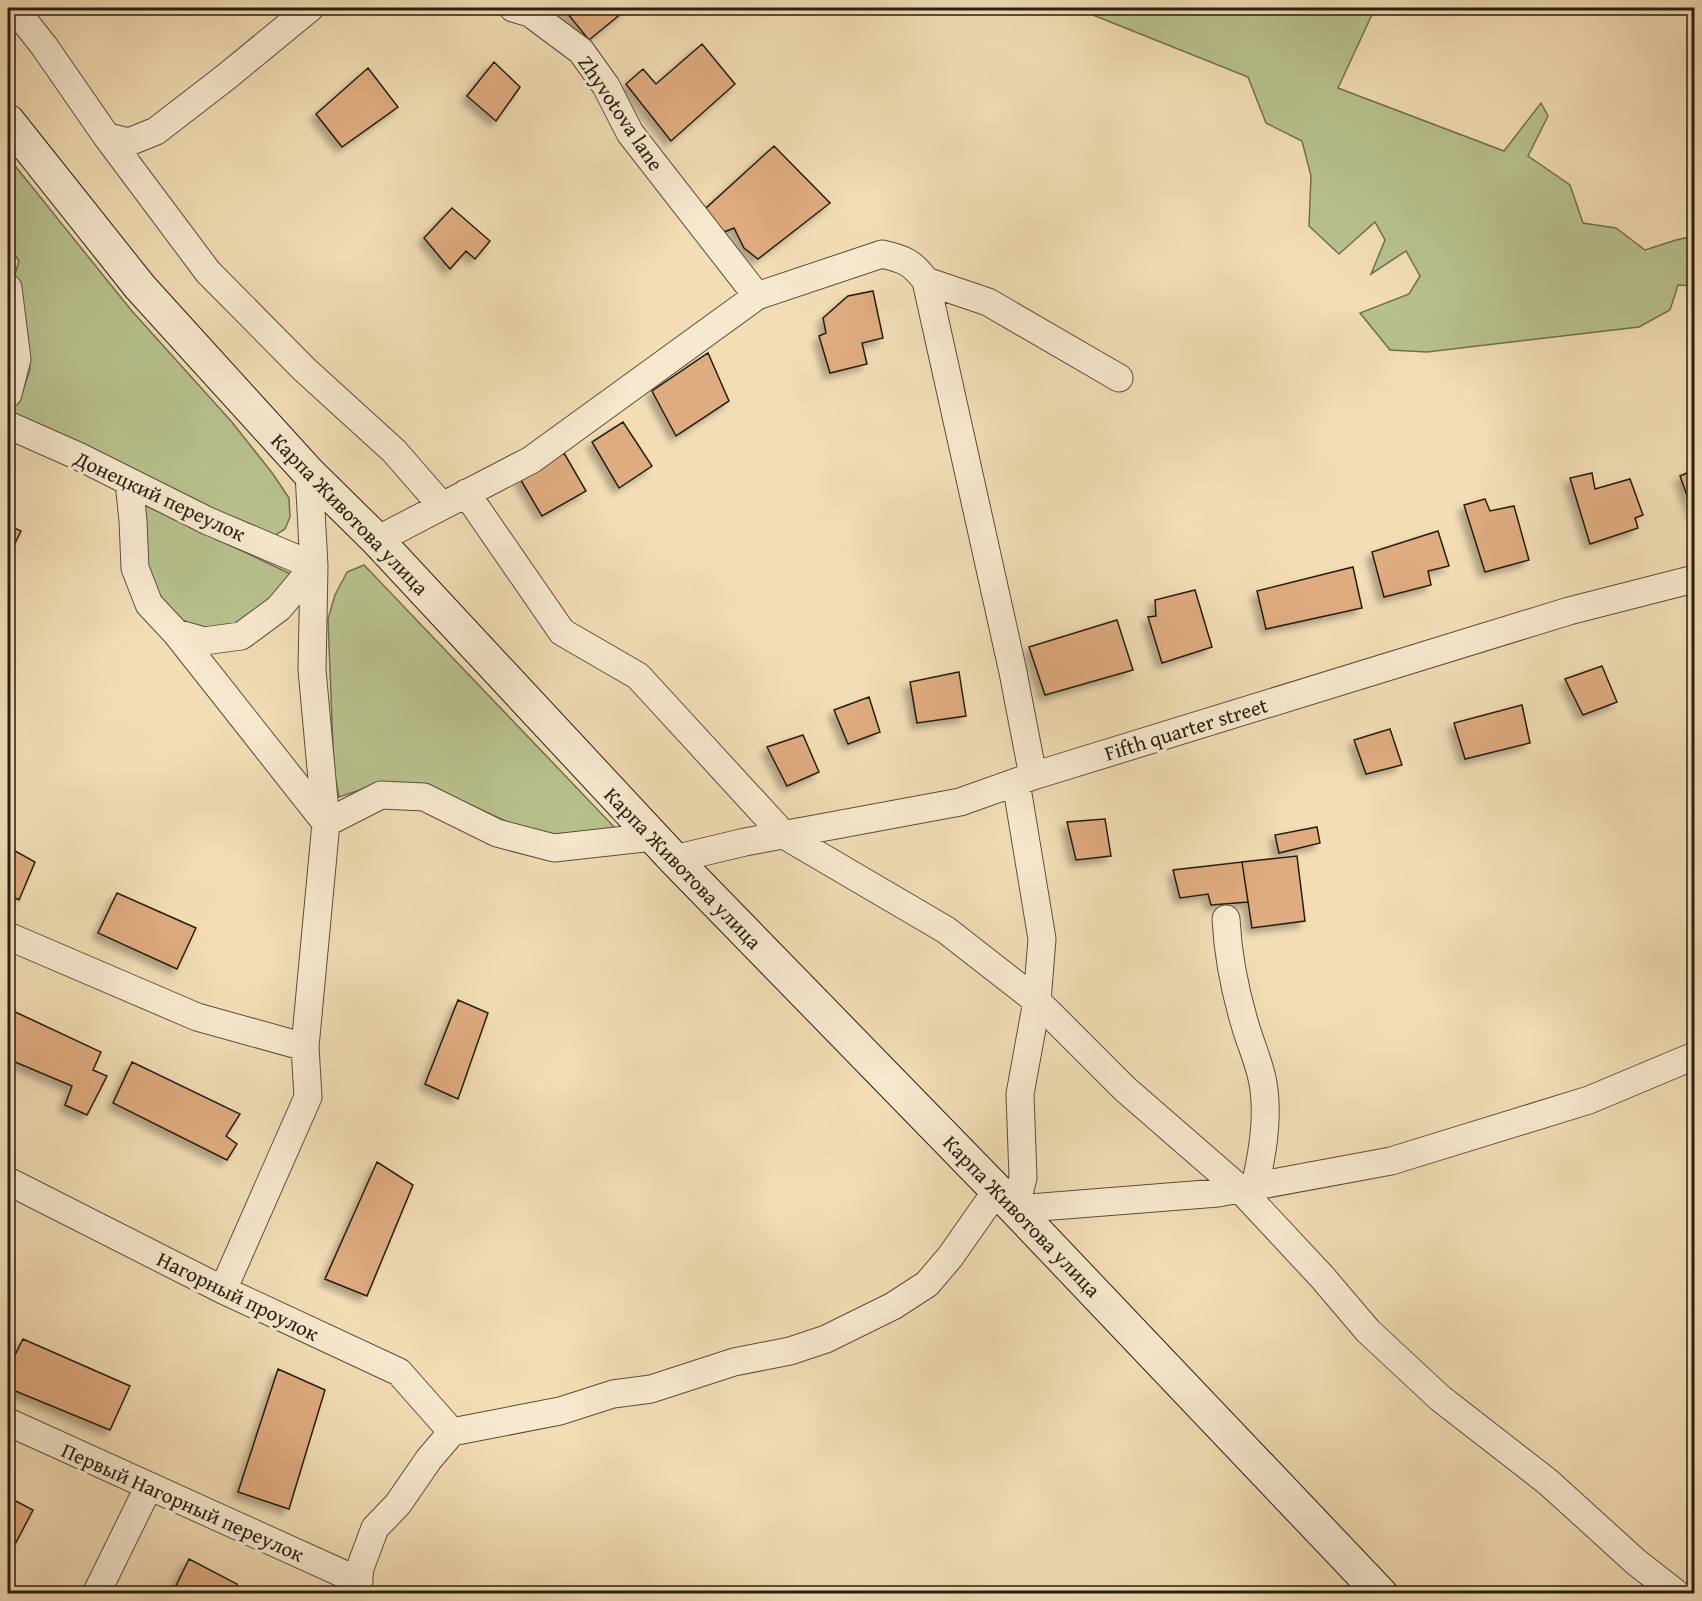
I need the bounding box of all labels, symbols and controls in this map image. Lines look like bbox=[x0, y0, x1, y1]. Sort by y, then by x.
street label: Zhyvotova lane bbox=[571, 49, 671, 177]
street label: Карпа Животова улица bbox=[264, 426, 436, 602]
street label: Донецкий переулок bbox=[68, 442, 251, 549]
street label: Fifth quarter street bbox=[1100, 689, 1272, 769]
street label: Карпа Животова улица bbox=[597, 780, 769, 956]
street label: Карпа Животова улица bbox=[936, 1128, 1108, 1304]
street label: Нагорный проулок bbox=[152, 1243, 324, 1349]
street label: Первый Нагорный переулок bbox=[57, 1434, 309, 1570]

